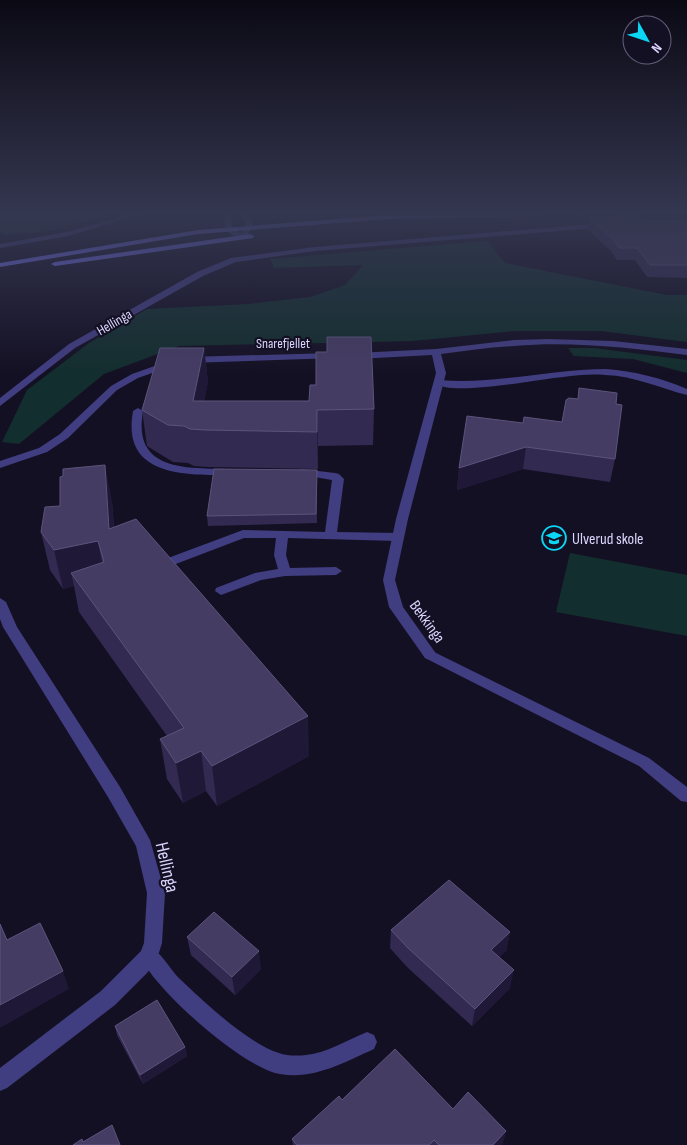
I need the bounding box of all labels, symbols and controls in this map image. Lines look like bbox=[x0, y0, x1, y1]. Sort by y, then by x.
north arrow bbox=[622, 15, 672, 65]
text: N bbox=[648, 40, 665, 56]
street label: Hellinga bbox=[94, 306, 135, 339]
street label: Snarefjellet bbox=[256, 335, 310, 352]
school or university icon: Ulverud skole bbox=[541, 525, 567, 551]
place label: Ulverud skole bbox=[572, 530, 644, 549]
street label: Bekkinga bbox=[405, 597, 449, 647]
street label: Hellinga bbox=[150, 840, 183, 895]

